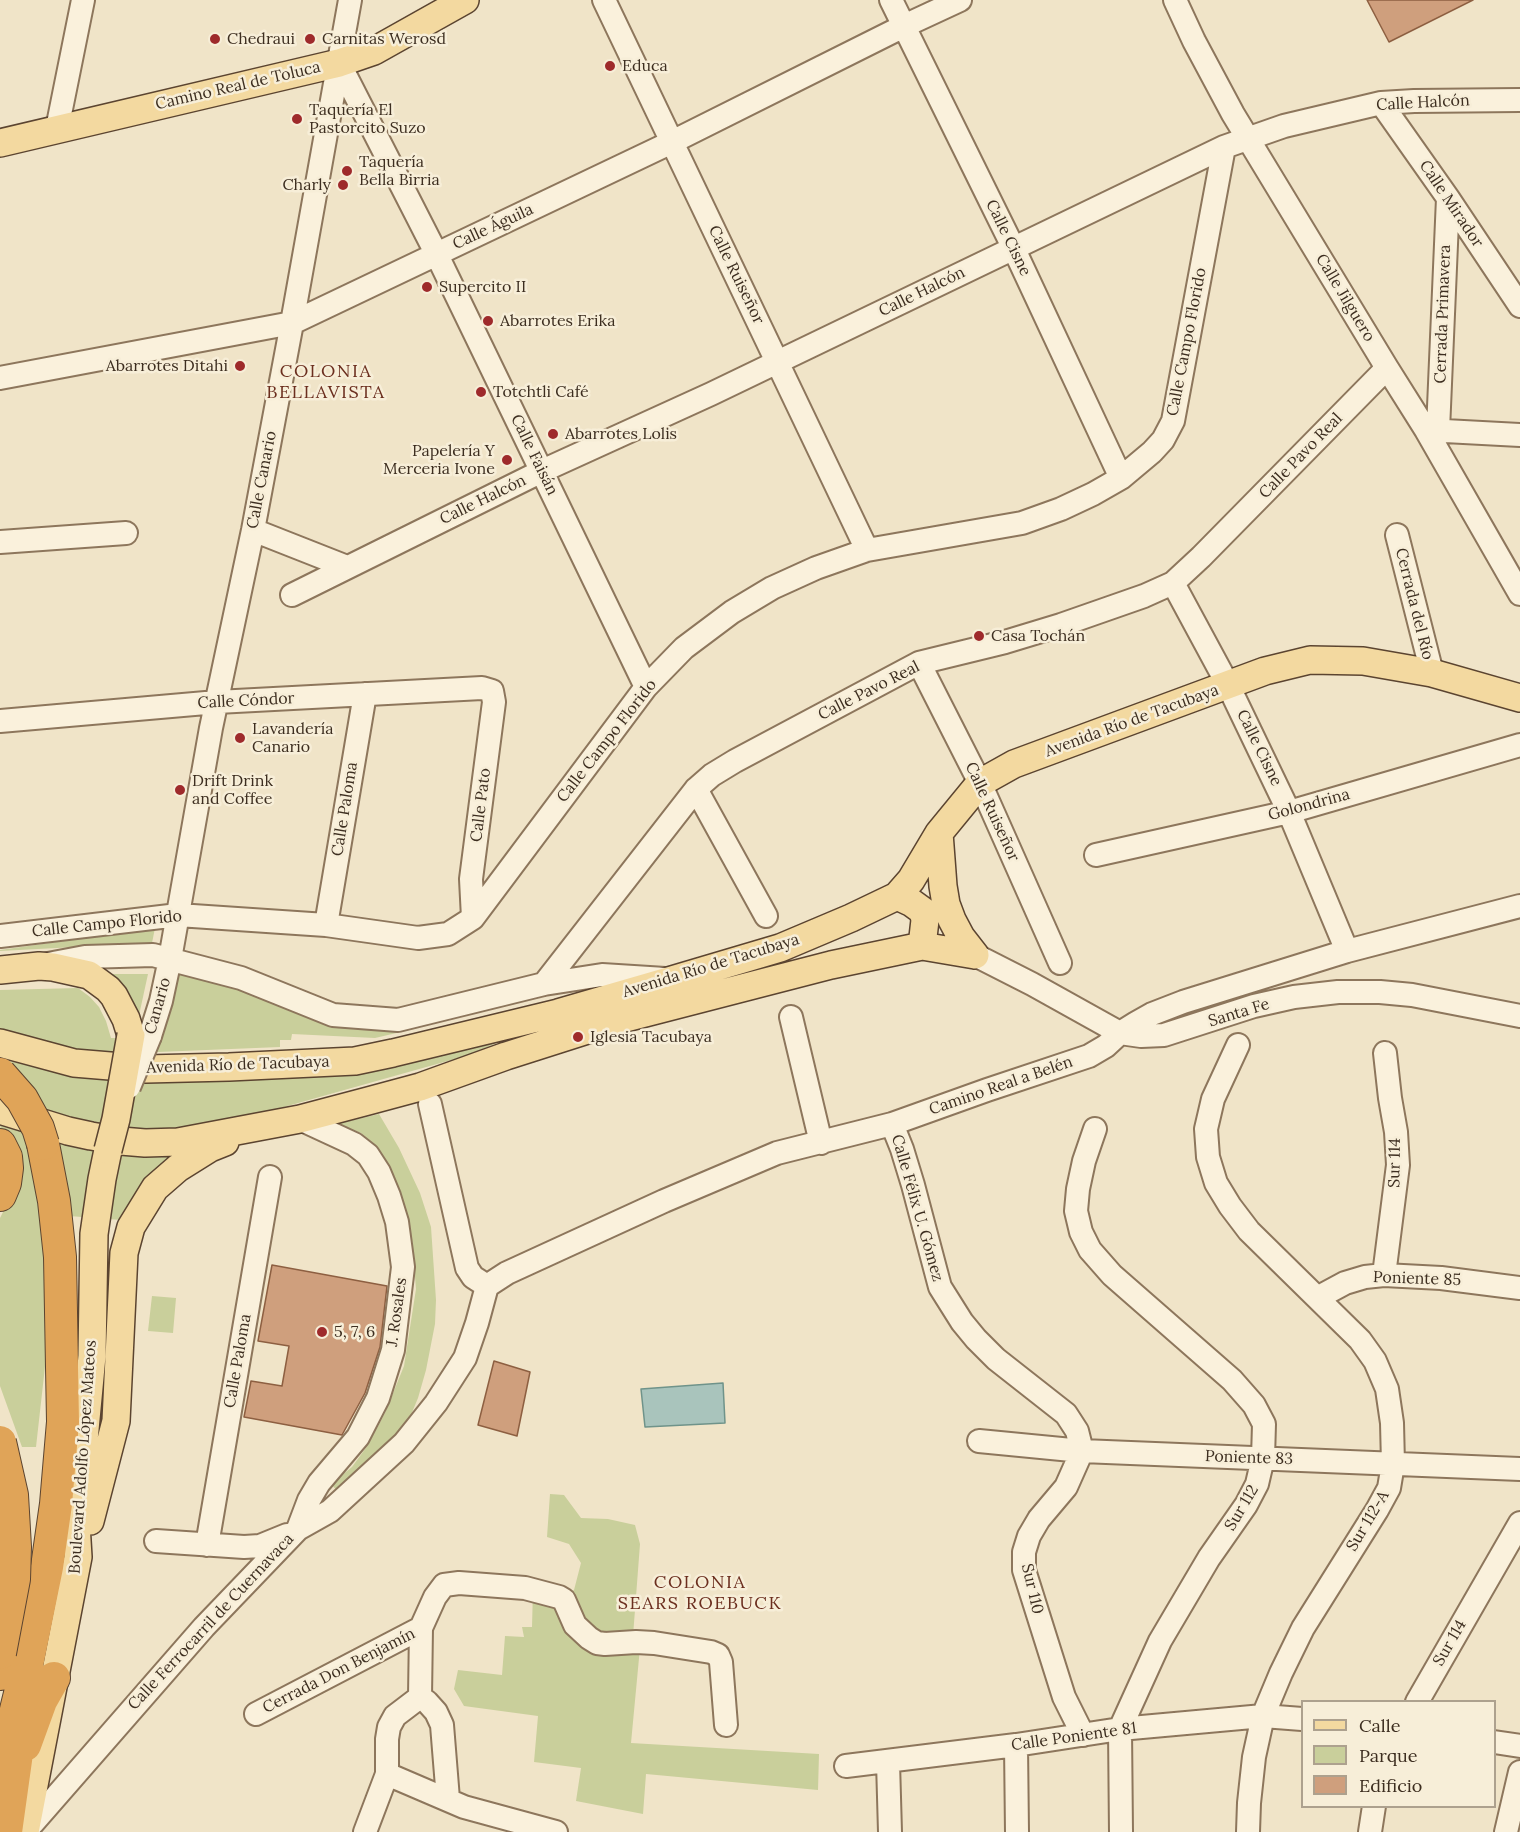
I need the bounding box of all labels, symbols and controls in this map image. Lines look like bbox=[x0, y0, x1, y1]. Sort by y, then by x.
place label: Chedraui bbox=[227, 29, 295, 49]
place label: Carnitas Werosd bbox=[322, 29, 446, 49]
marker: Chedraui bbox=[208, 32, 222, 46]
marker: Carnitas Werosd bbox=[303, 32, 317, 46]
place label: Educa bbox=[622, 56, 668, 76]
street label: Camino Real de Toluca bbox=[154, 58, 322, 114]
marker: Educa bbox=[603, 59, 617, 73]
street label: Calle Halcón bbox=[1376, 91, 1470, 115]
place label: Taquería El Pastorcito Suzo bbox=[309, 100, 426, 138]
marker: Taquería El Pastorcito Suzo bbox=[290, 112, 304, 126]
place label: Taquería Bella Birria bbox=[359, 152, 440, 190]
street label: Calle Mirador bbox=[1415, 157, 1487, 251]
marker: Taquería Bella Birria bbox=[340, 164, 354, 178]
place label: Charly bbox=[282, 175, 331, 195]
marker: Charly bbox=[336, 178, 350, 192]
street label: Calle Cisne bbox=[981, 197, 1035, 279]
street label: Calle Águila bbox=[450, 200, 536, 254]
street label: Calle Ruiseñor bbox=[704, 223, 768, 327]
street label: Cerrada Primavera bbox=[1431, 244, 1455, 384]
street label: Calle Jilguero bbox=[1311, 251, 1379, 345]
street label: Calle Halcón bbox=[876, 263, 968, 321]
street label: Calle Campo Florido bbox=[1163, 266, 1211, 418]
place label: Supercito II bbox=[439, 277, 526, 297]
marker: Supercito II bbox=[420, 280, 434, 294]
place label: Abarrotes Erika bbox=[500, 311, 615, 331]
marker: Abarrotes Erika bbox=[481, 314, 495, 328]
place label: Abarrotes Ditahi bbox=[106, 356, 228, 376]
marker: Abarrotes Ditahi bbox=[233, 359, 247, 373]
district label: COLONIA BELLAVISTA bbox=[266, 361, 386, 404]
place label: Totchtli Café bbox=[493, 382, 589, 402]
marker: Totchtli Café bbox=[474, 385, 488, 399]
street label: Calle Pavo Real bbox=[1255, 409, 1347, 503]
street label: Calle Faisán bbox=[506, 412, 562, 498]
place label: Abarrotes Lolis bbox=[565, 424, 677, 444]
marker: Abarrotes Lolis bbox=[546, 427, 560, 441]
street label: Calle Canario bbox=[243, 429, 281, 531]
place label: Papelería Y Merceria Ivone bbox=[383, 441, 495, 479]
marker: Papelería Y Merceria Ivone bbox=[500, 453, 514, 467]
street label: Calle Halcón bbox=[437, 471, 529, 529]
street label: Cerrada del Río bbox=[1391, 546, 1437, 662]
place label: Casa Tochán bbox=[991, 626, 1085, 646]
marker: Casa Tochán bbox=[972, 629, 986, 643]
street label: Calle Pavo Real bbox=[815, 657, 923, 725]
street label: Calle Campo Florido bbox=[553, 676, 661, 806]
street label: Avenida Río de Tacubaya bbox=[1043, 681, 1221, 761]
street label: Calle Cóndor bbox=[197, 689, 295, 713]
street label: Calle Cisne bbox=[1232, 707, 1286, 789]
place label: Lavandería Canario bbox=[252, 719, 333, 757]
marker: Lavandería Canario bbox=[233, 731, 247, 745]
street label: Calle Ruiseñor bbox=[961, 759, 1023, 865]
street label: Calle Paloma bbox=[328, 761, 362, 857]
street label: Calle Pato bbox=[467, 767, 495, 843]
place label: Drift Drink and Coffee bbox=[192, 771, 273, 809]
marker: Drift Drink and Coffee bbox=[173, 783, 187, 797]
street label: Golondrina bbox=[1266, 785, 1352, 825]
street label: Calle Campo Florido bbox=[31, 907, 183, 941]
street label: Avenida Río de Tacubaya bbox=[620, 930, 802, 1002]
street label: Canario bbox=[141, 975, 175, 1037]
street label: Santa Fe bbox=[1206, 995, 1272, 1031]
place label: Iglesia Tacubaya bbox=[590, 1027, 712, 1047]
marker: Iglesia Tacubaya bbox=[571, 1030, 585, 1044]
street label: Avenida Río de Tacubaya bbox=[146, 1052, 330, 1078]
street label: Camino Real a Belén bbox=[927, 1052, 1075, 1120]
street label: Calle Félix U. Gómez bbox=[887, 1132, 947, 1284]
street label: Sur 114 bbox=[1385, 1138, 1405, 1188]
street label: Poniente 85 bbox=[1373, 1268, 1461, 1290]
street label: J. Rosales bbox=[383, 1276, 411, 1348]
street label: Calle Paloma bbox=[220, 1312, 256, 1410]
place label: 5, 7, 6 bbox=[334, 1322, 375, 1342]
marker: 5, 7, 6 bbox=[315, 1325, 329, 1339]
street label: Boulevard Adolfo López Mateos bbox=[65, 1339, 101, 1575]
street label: Poniente 83 bbox=[1205, 1447, 1293, 1469]
street label: Sur 112 bbox=[1221, 1482, 1263, 1534]
street label: Sur 112-A bbox=[1342, 1487, 1394, 1555]
street label: Calle Ferrocarril de Cuernavaca bbox=[124, 1530, 298, 1714]
street label: Sur 110 bbox=[1017, 1562, 1047, 1616]
district label: COLONIA SEARS ROEBUCK bbox=[618, 1572, 782, 1614]
street label: Sur 114 bbox=[1429, 1617, 1471, 1669]
street label: Cerrada Don Benjamín bbox=[260, 1624, 418, 1718]
legend bbox=[1301, 1700, 1496, 1808]
text: Calle bbox=[1359, 1714, 1400, 1737]
street label: Calle Poniente 81 bbox=[1010, 1719, 1138, 1755]
text: Parque bbox=[1359, 1744, 1418, 1767]
text: Edificio bbox=[1359, 1774, 1422, 1797]

